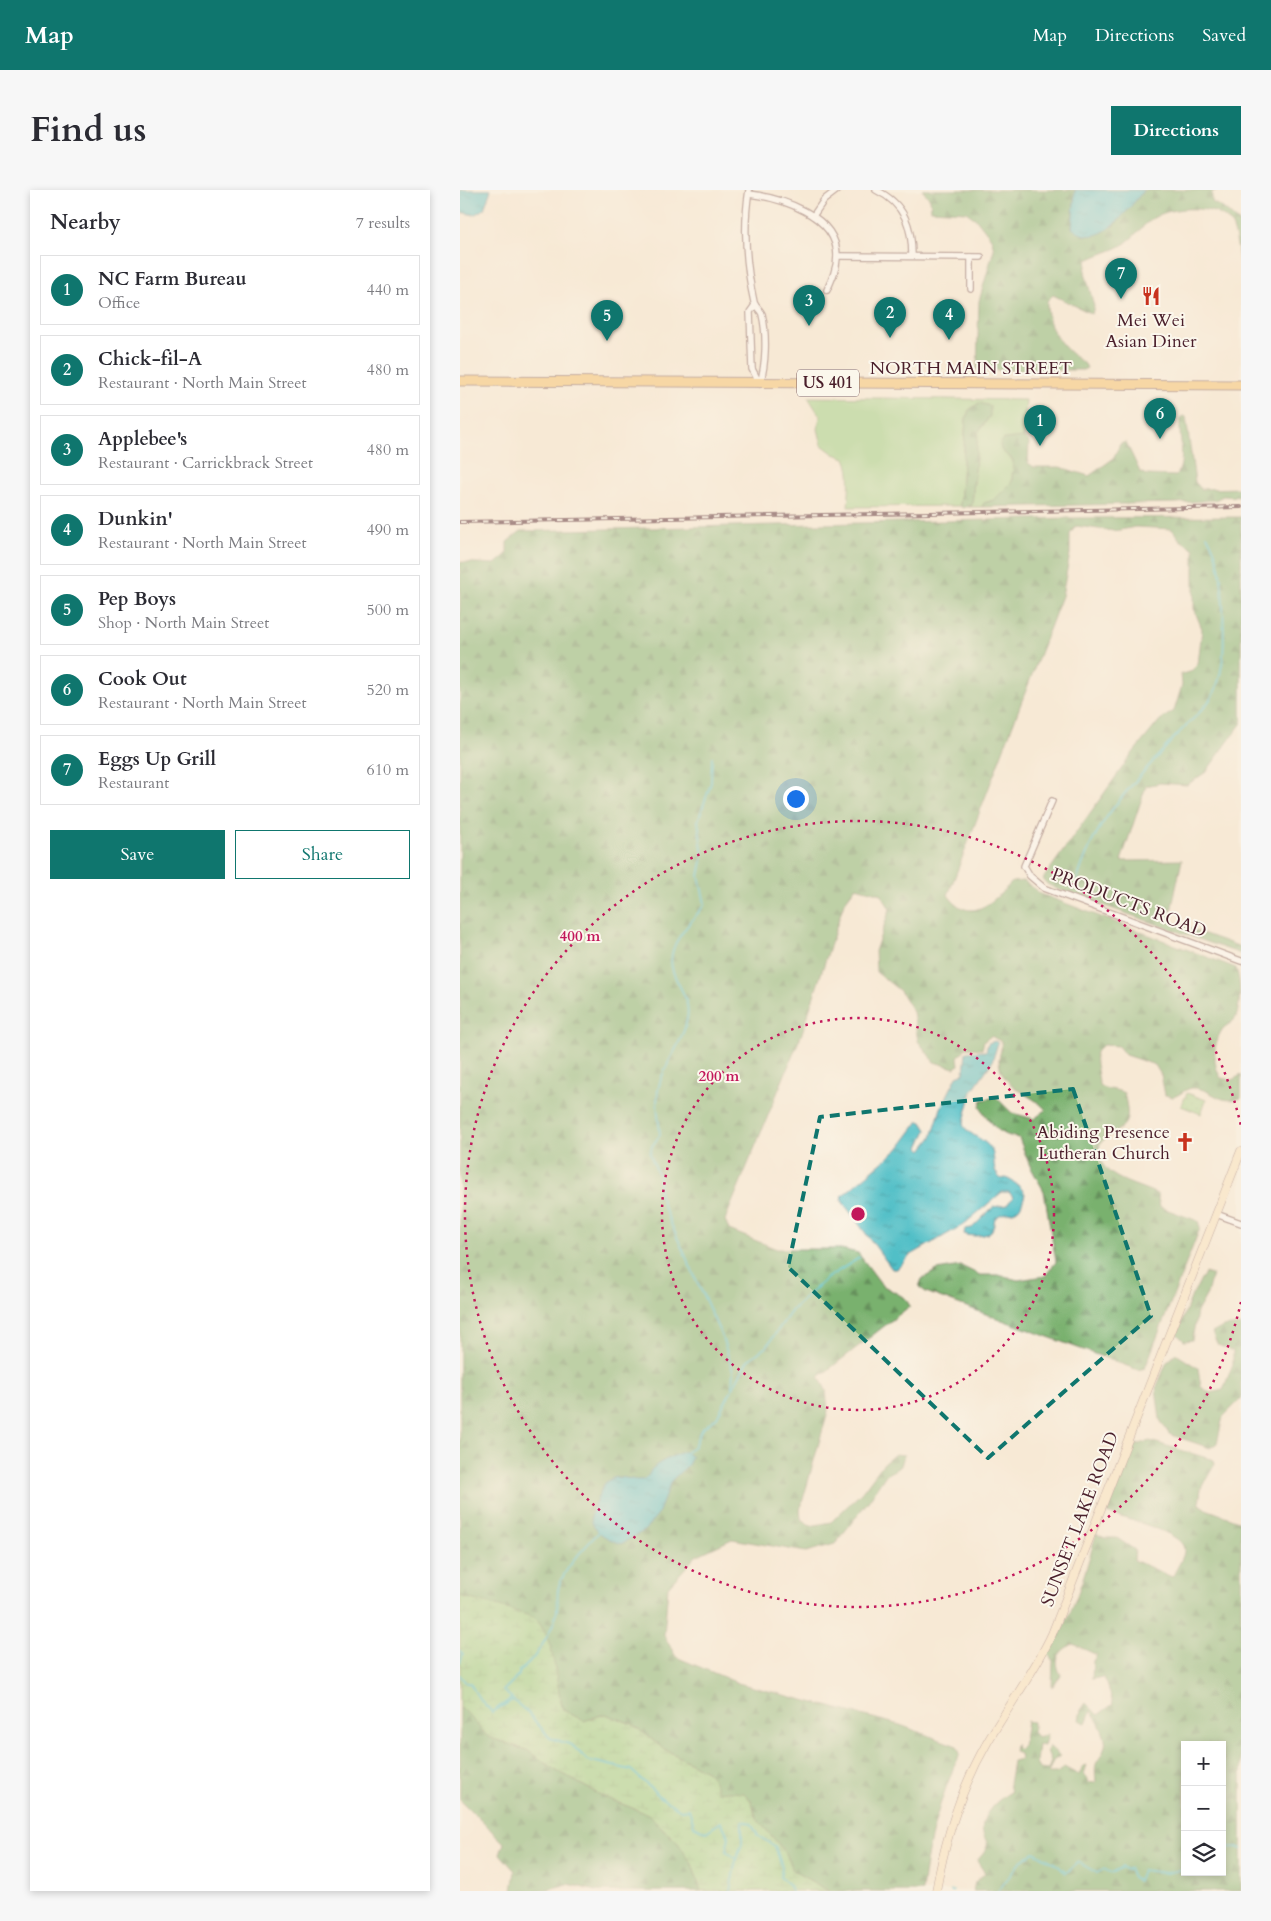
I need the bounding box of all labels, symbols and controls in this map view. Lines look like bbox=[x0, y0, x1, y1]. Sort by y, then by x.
text: Map bbox=[25, 19, 74, 52]
text: Map bbox=[1033, 23, 1067, 48]
text: Directions bbox=[1095, 23, 1174, 48]
text: Saved bbox=[1202, 23, 1246, 48]
text: Find us bbox=[30, 106, 146, 154]
button: Directions bbox=[1111, 106, 1241, 155]
text: Nearby bbox=[50, 208, 121, 237]
text: 7 results bbox=[356, 212, 410, 234]
pin: 7 bbox=[1105, 258, 1137, 299]
text: NC Farm Bureau bbox=[98, 266, 247, 292]
text: 1 bbox=[63, 279, 71, 301]
text: 440 m bbox=[367, 279, 409, 301]
pin: 3 bbox=[793, 285, 825, 326]
restaurant icon: Mei Wei Asian Diner bbox=[1140, 285, 1162, 307]
text: Office bbox=[98, 292, 140, 314]
pin: 2 bbox=[874, 297, 906, 338]
pin: 4 bbox=[933, 299, 965, 340]
pin: 5 bbox=[591, 300, 623, 341]
place label: Mei Wei Asian Diner bbox=[1105, 308, 1197, 354]
text: Chick-fil-A bbox=[98, 346, 202, 372]
street label: NORTH MAIN STREET bbox=[870, 356, 1072, 381]
text: 2 bbox=[63, 359, 71, 381]
text: 480 m bbox=[367, 359, 409, 381]
road number: US 401 bbox=[797, 370, 859, 397]
text: Restaurant · North Main Street bbox=[98, 372, 307, 394]
pin: 6 bbox=[1144, 398, 1176, 439]
pin: 1 bbox=[1024, 405, 1056, 446]
text: Applebee's bbox=[98, 426, 187, 452]
text: 3 bbox=[63, 439, 71, 461]
text: 480 m bbox=[367, 439, 409, 461]
text: Restaurant · Carrickbrack Street bbox=[98, 452, 313, 474]
text: Dunkin' bbox=[98, 506, 173, 532]
text: 4 bbox=[63, 519, 71, 541]
text: 490 m bbox=[367, 519, 409, 541]
text: Restaurant · North Main Street bbox=[98, 532, 307, 554]
text: Pep Boys bbox=[98, 586, 176, 612]
text: 5 bbox=[63, 599, 71, 621]
text: 500 m bbox=[367, 599, 409, 621]
text: Shop · North Main Street bbox=[98, 612, 269, 634]
text: Cook Out bbox=[98, 666, 187, 692]
text: 6 bbox=[63, 679, 71, 701]
text: 520 m bbox=[367, 679, 409, 701]
text: Restaurant · North Main Street bbox=[98, 692, 307, 714]
text: Eggs Up Grill bbox=[98, 746, 216, 772]
text: 7 bbox=[63, 759, 71, 781]
text: 610 m bbox=[367, 759, 409, 781]
text: Restaurant bbox=[98, 772, 169, 794]
your location bbox=[783, 786, 809, 812]
button: Save bbox=[50, 830, 225, 879]
button: Share bbox=[235, 830, 410, 879]
street label: PRODUCTS ROAD bbox=[1048, 862, 1210, 944]
text: 400 m bbox=[560, 926, 601, 946]
text: 200 m bbox=[699, 1066, 740, 1086]
place label: Abiding Presence Lutheran Church bbox=[1036, 1120, 1170, 1166]
church icon: Abiding Presence Lutheran Church bbox=[1174, 1131, 1196, 1153]
centre of rings bbox=[849, 1205, 867, 1223]
street label: SUNSET LAKE ROAD bbox=[1035, 1428, 1125, 1610]
map controls bbox=[1181, 1741, 1226, 1876]
button: + bbox=[1181, 1741, 1226, 1786]
button: − bbox=[1181, 1786, 1226, 1831]
button: layers bbox=[1181, 1831, 1226, 1876]

